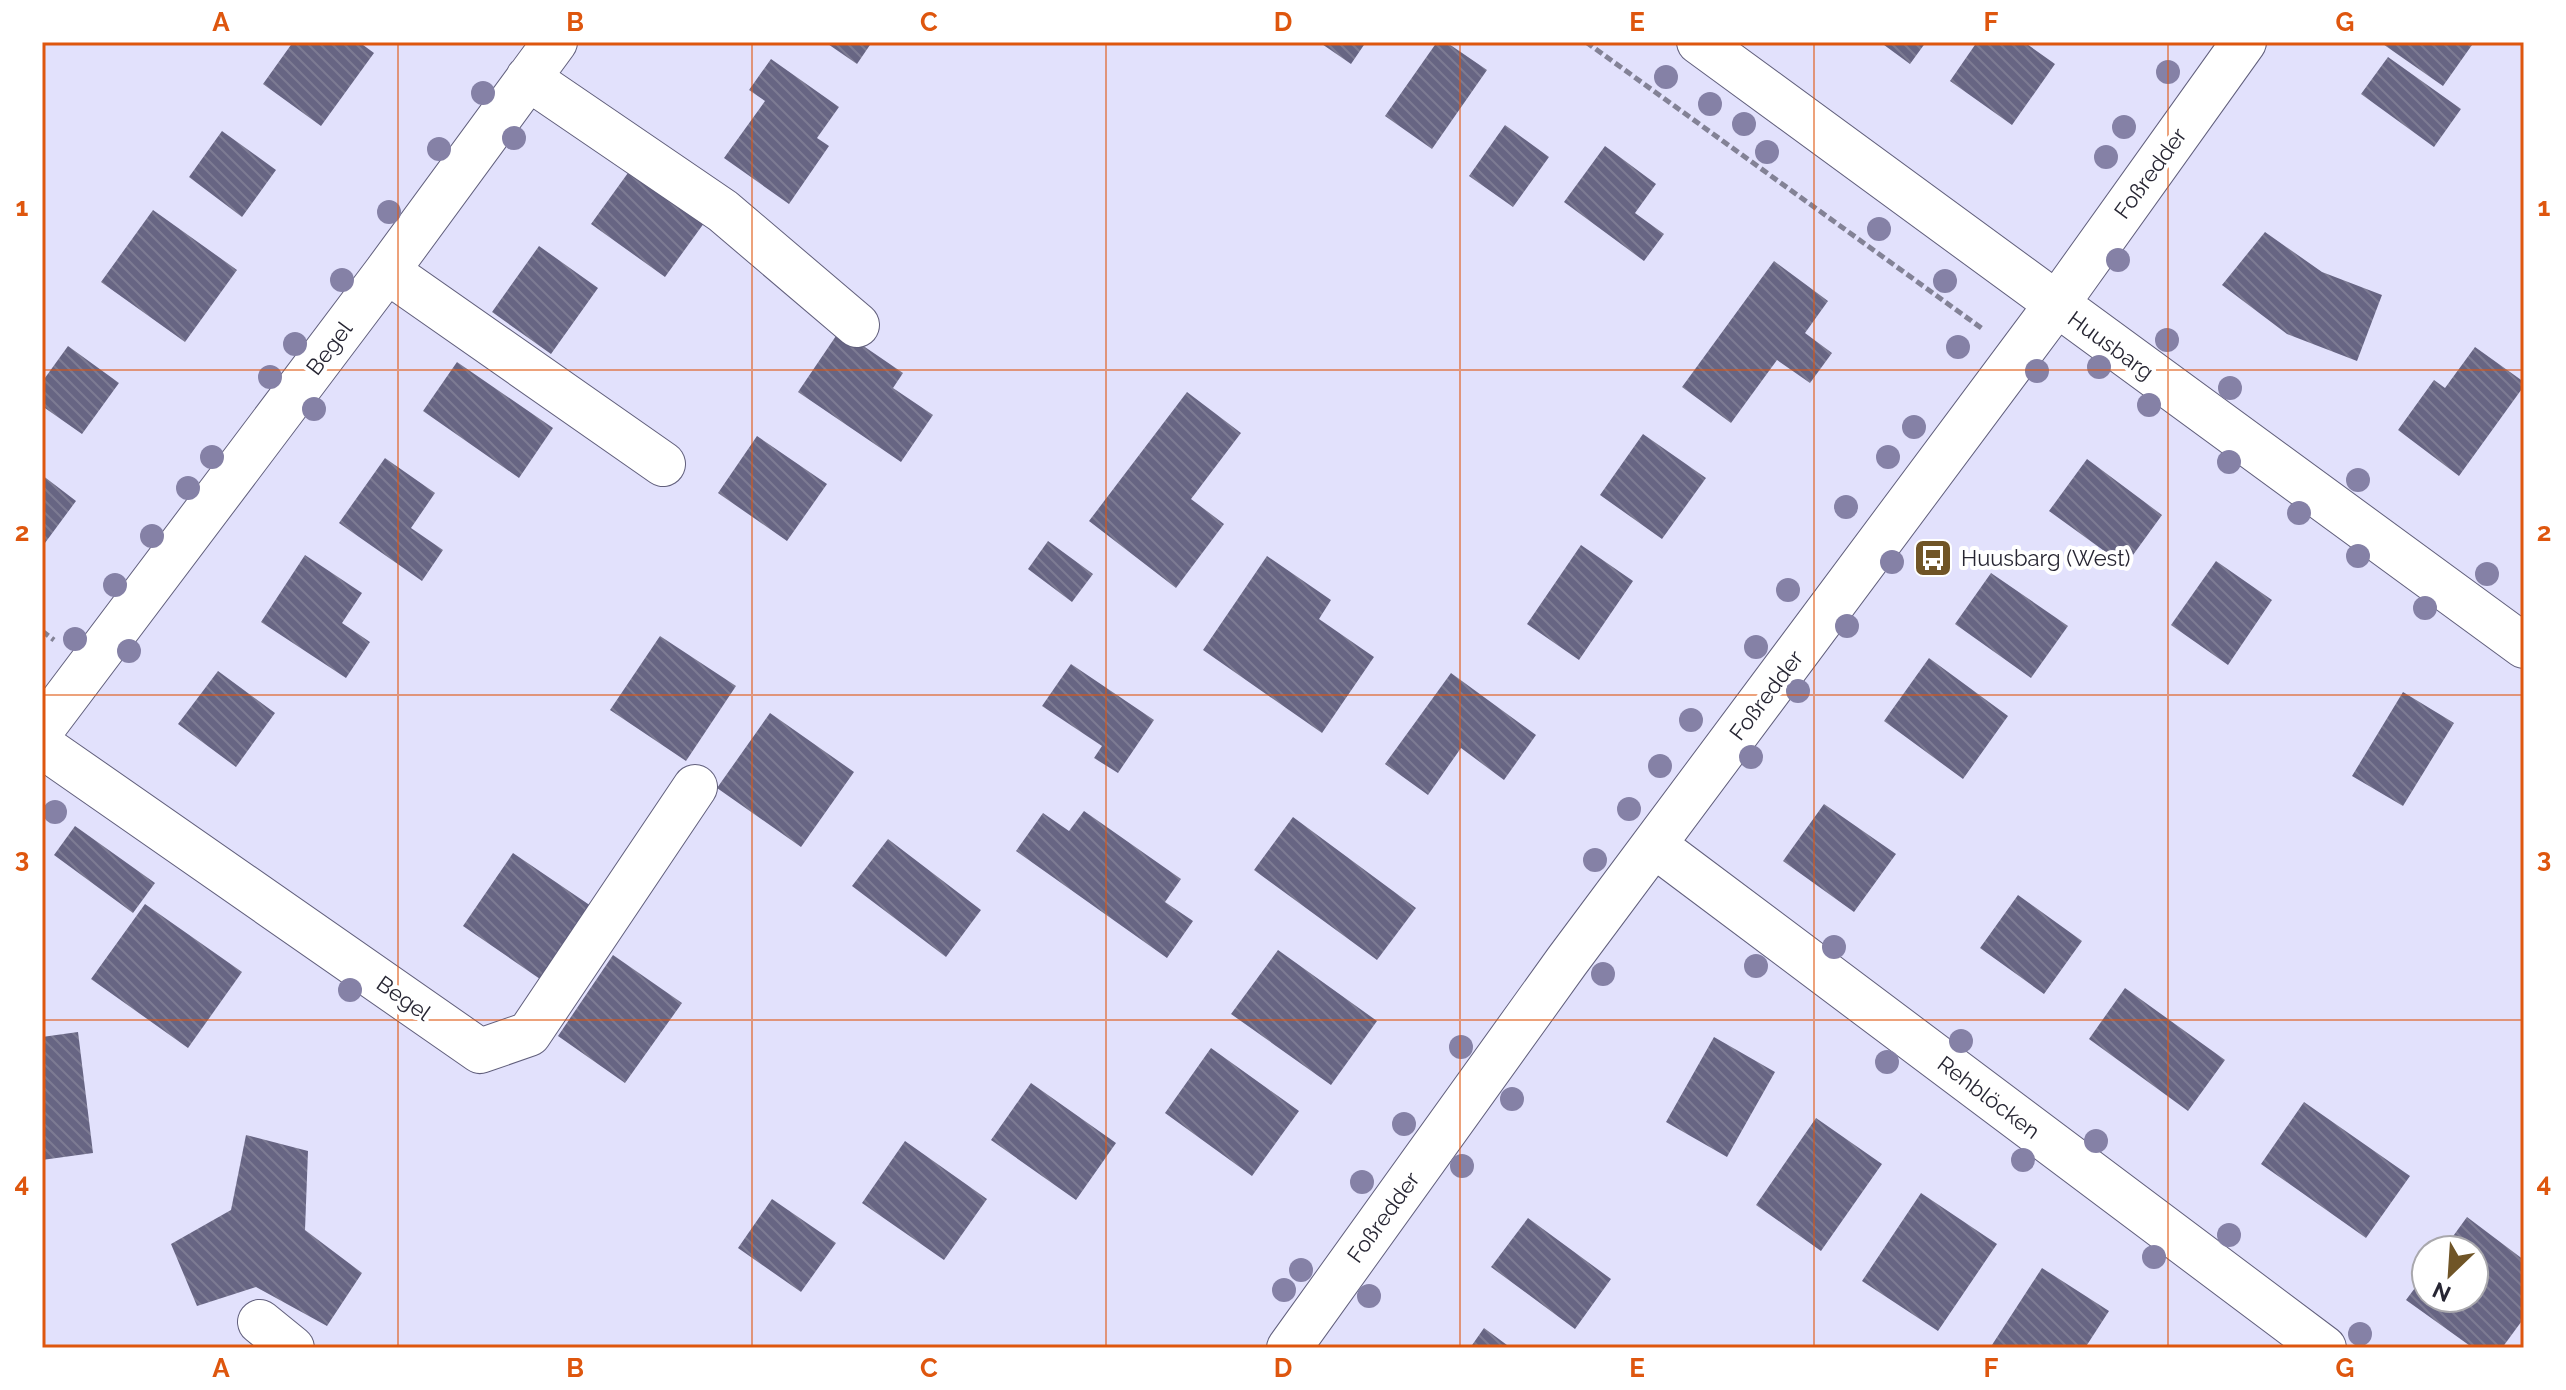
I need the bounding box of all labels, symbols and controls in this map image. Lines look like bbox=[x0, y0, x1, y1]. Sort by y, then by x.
text: A bbox=[212, 7, 230, 37]
text: B bbox=[566, 7, 584, 37]
text: C bbox=[920, 7, 938, 37]
text: D bbox=[1274, 7, 1292, 37]
text: E bbox=[1629, 7, 1645, 37]
text: F bbox=[1984, 7, 1999, 37]
text: G bbox=[2336, 7, 2354, 37]
street label: Foßredder bbox=[2108, 122, 2192, 223]
text: 1 bbox=[16, 192, 29, 222]
text: 1 bbox=[2538, 192, 2551, 222]
street label: Huusbarg bbox=[2063, 305, 2159, 385]
street label: Begel bbox=[301, 316, 357, 380]
text: 2 bbox=[15, 517, 29, 547]
text: 2 bbox=[2537, 517, 2551, 547]
bus stop icon: Huusbarg (West) bbox=[1912, 537, 1954, 579]
place label: Huusbarg (West) bbox=[1961, 545, 2130, 571]
street label: Foßredder bbox=[1724, 645, 1808, 745]
text: 3 bbox=[15, 843, 29, 873]
text: 3 bbox=[2537, 843, 2551, 873]
street label: Begel bbox=[372, 970, 436, 1026]
street label: Rehblöcken bbox=[1933, 1050, 2045, 1144]
street label: Foßredder bbox=[1341, 1166, 1425, 1267]
text: 4 bbox=[15, 1168, 29, 1198]
text: 4 bbox=[2537, 1168, 2551, 1198]
north arrow bbox=[2410, 1234, 2490, 1314]
text: N bbox=[2428, 1277, 2455, 1307]
text: A bbox=[212, 1353, 230, 1383]
text: B bbox=[566, 1353, 584, 1383]
text: C bbox=[920, 1353, 938, 1383]
text: D bbox=[1274, 1353, 1292, 1383]
text: E bbox=[1629, 1353, 1645, 1383]
text: F bbox=[1984, 1353, 1999, 1383]
text: G bbox=[2336, 1353, 2354, 1383]

